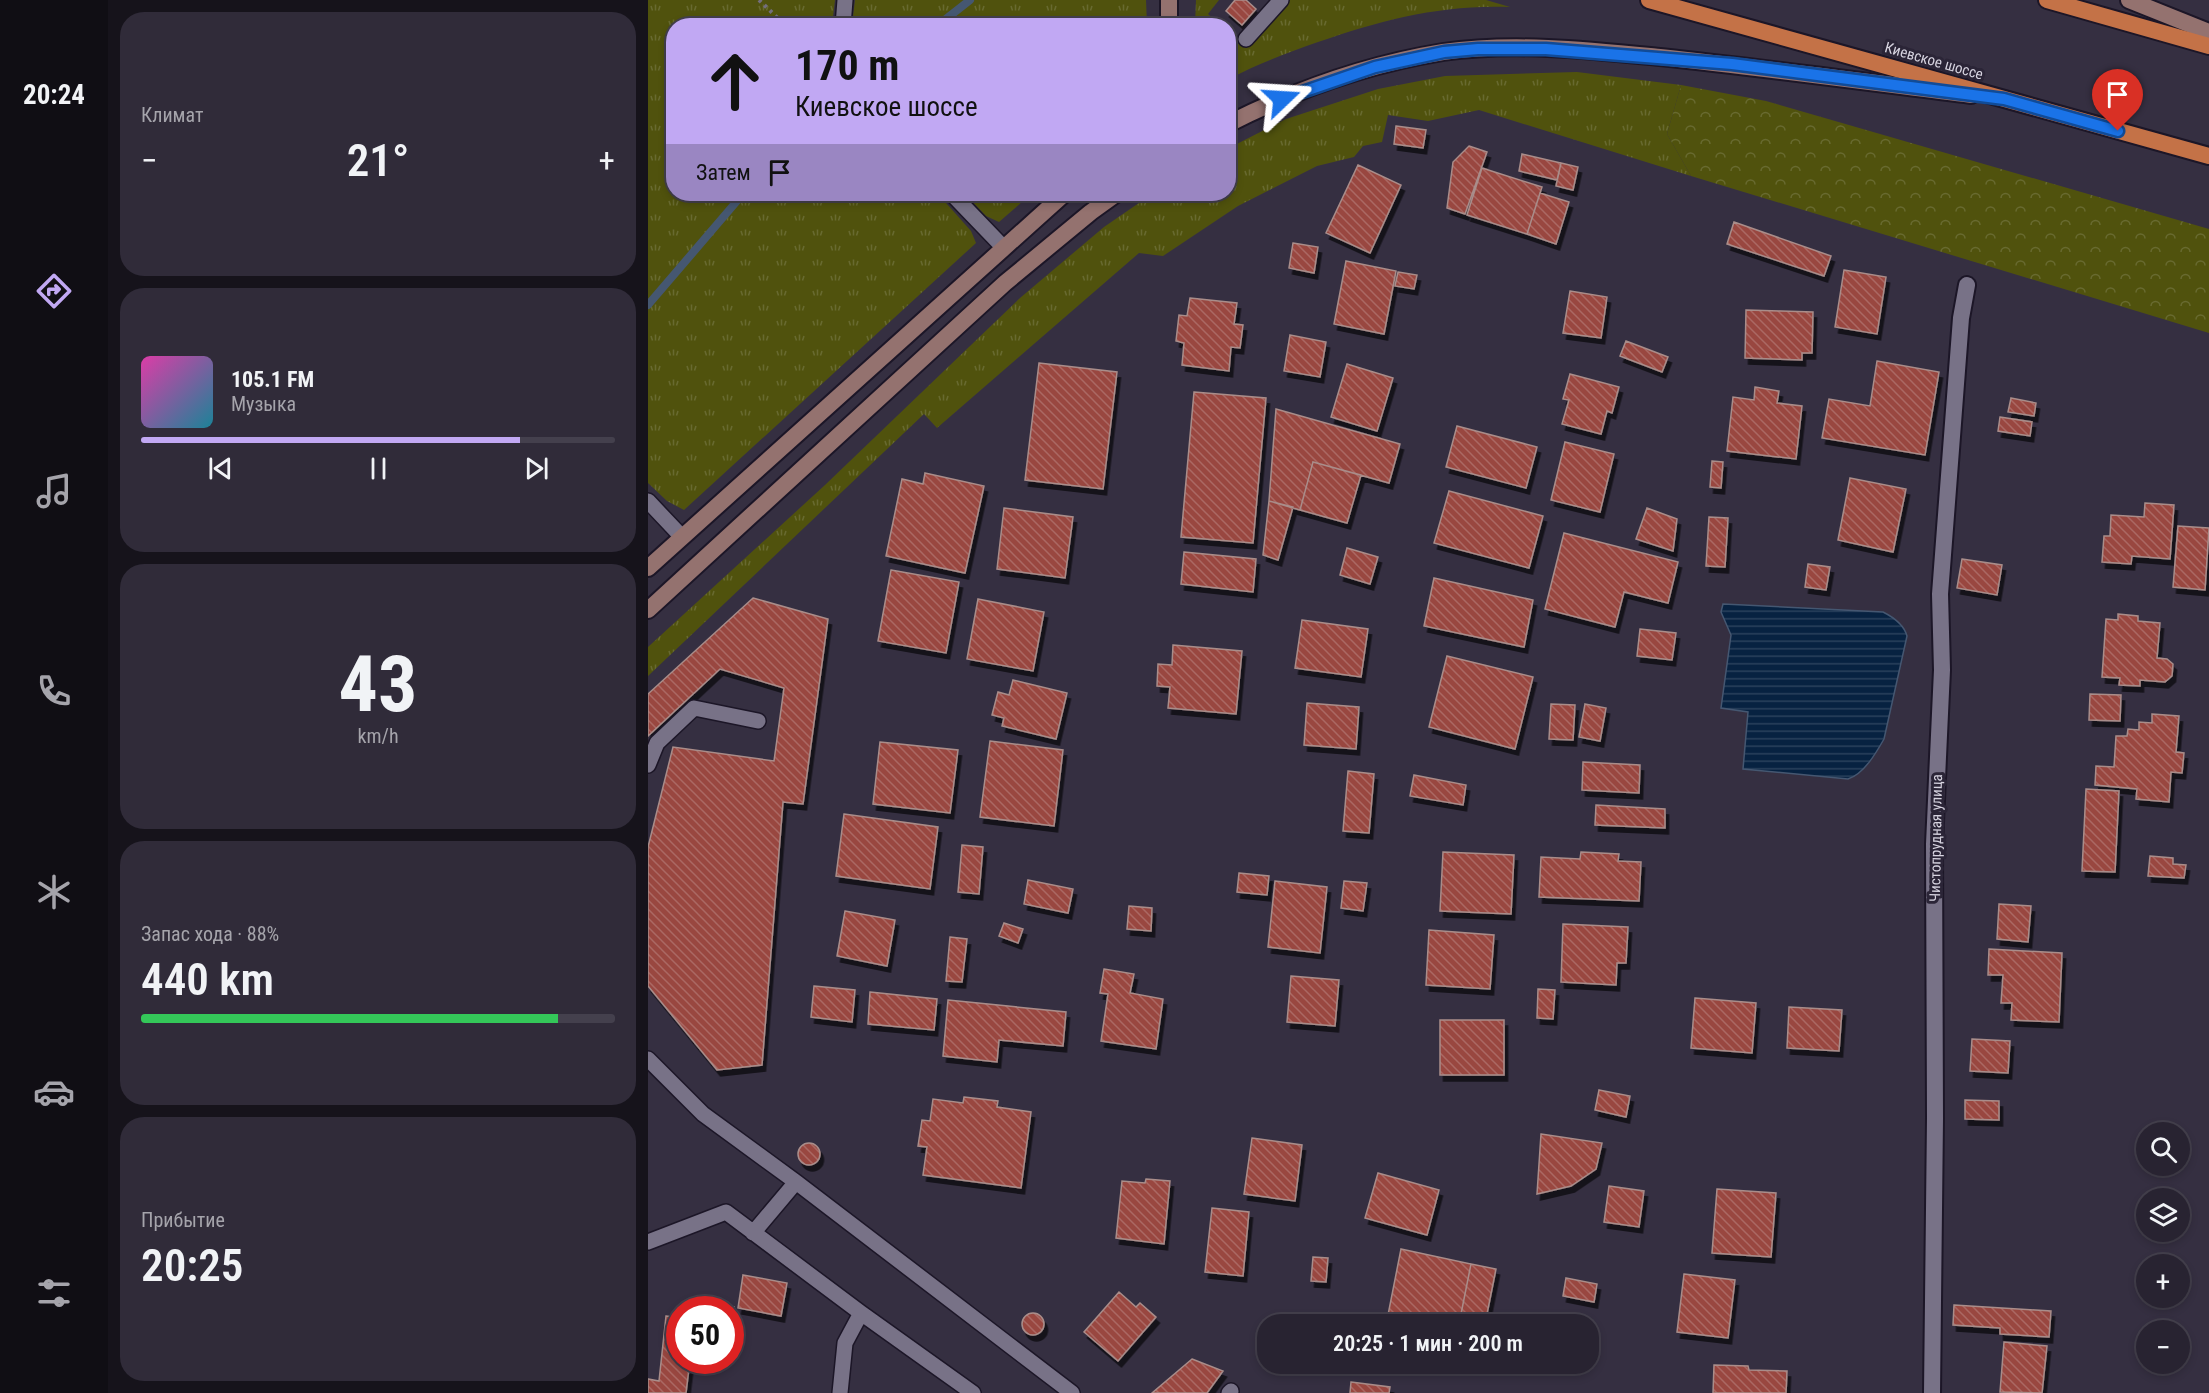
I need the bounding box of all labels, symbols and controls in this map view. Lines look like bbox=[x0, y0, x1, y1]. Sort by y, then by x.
street label: Киевское шоссе bbox=[1883, 38, 1985, 84]
text: 170 m bbox=[795, 41, 900, 90]
icon: ahead bbox=[696, 42, 774, 120]
position arrow bbox=[1250, 67, 1314, 131]
pin bbox=[2092, 69, 2143, 131]
icon: arrive bbox=[2101, 78, 2134, 111]
text: 20:24 bbox=[23, 79, 85, 111]
text: Киевское шоссе bbox=[795, 91, 978, 123]
text: Климат bbox=[141, 103, 203, 127]
text: 21° bbox=[347, 134, 409, 187]
text: − bbox=[141, 141, 158, 180]
text: + bbox=[599, 141, 615, 180]
icon: arrive bbox=[763, 156, 796, 189]
text: Затем bbox=[696, 160, 751, 185]
icon: directions bbox=[33, 270, 75, 312]
text: 105.1 FM bbox=[231, 367, 314, 392]
text: Музыка bbox=[231, 392, 296, 416]
icon: previous bbox=[204, 452, 237, 485]
icon: pause bbox=[362, 452, 395, 485]
icon: next bbox=[520, 452, 553, 485]
icon: music bbox=[33, 470, 75, 512]
text: 43 bbox=[339, 639, 417, 730]
icon: phone bbox=[33, 670, 75, 712]
text: km/h bbox=[357, 724, 399, 748]
street label: Чистопрудная улица bbox=[1926, 774, 1946, 902]
icon: climate bbox=[33, 871, 75, 913]
text: Запас хода · 88% bbox=[141, 922, 279, 946]
text: 440 km bbox=[141, 953, 274, 1006]
icon: car bbox=[33, 1071, 75, 1113]
map controls bbox=[2136, 1122, 2190, 1374]
button: search bbox=[2136, 1122, 2190, 1176]
button: layers bbox=[2136, 1188, 2190, 1242]
text: Прибытие bbox=[141, 1208, 225, 1232]
text: 20:25 bbox=[141, 1239, 243, 1292]
button: + bbox=[2136, 1254, 2190, 1308]
icon: filters bbox=[33, 1272, 75, 1314]
speed limit sign: 50 bbox=[666, 1296, 744, 1374]
button: − bbox=[2136, 1320, 2190, 1374]
text: 20:25 · 1 мин · 200 m bbox=[1333, 1331, 1523, 1356]

